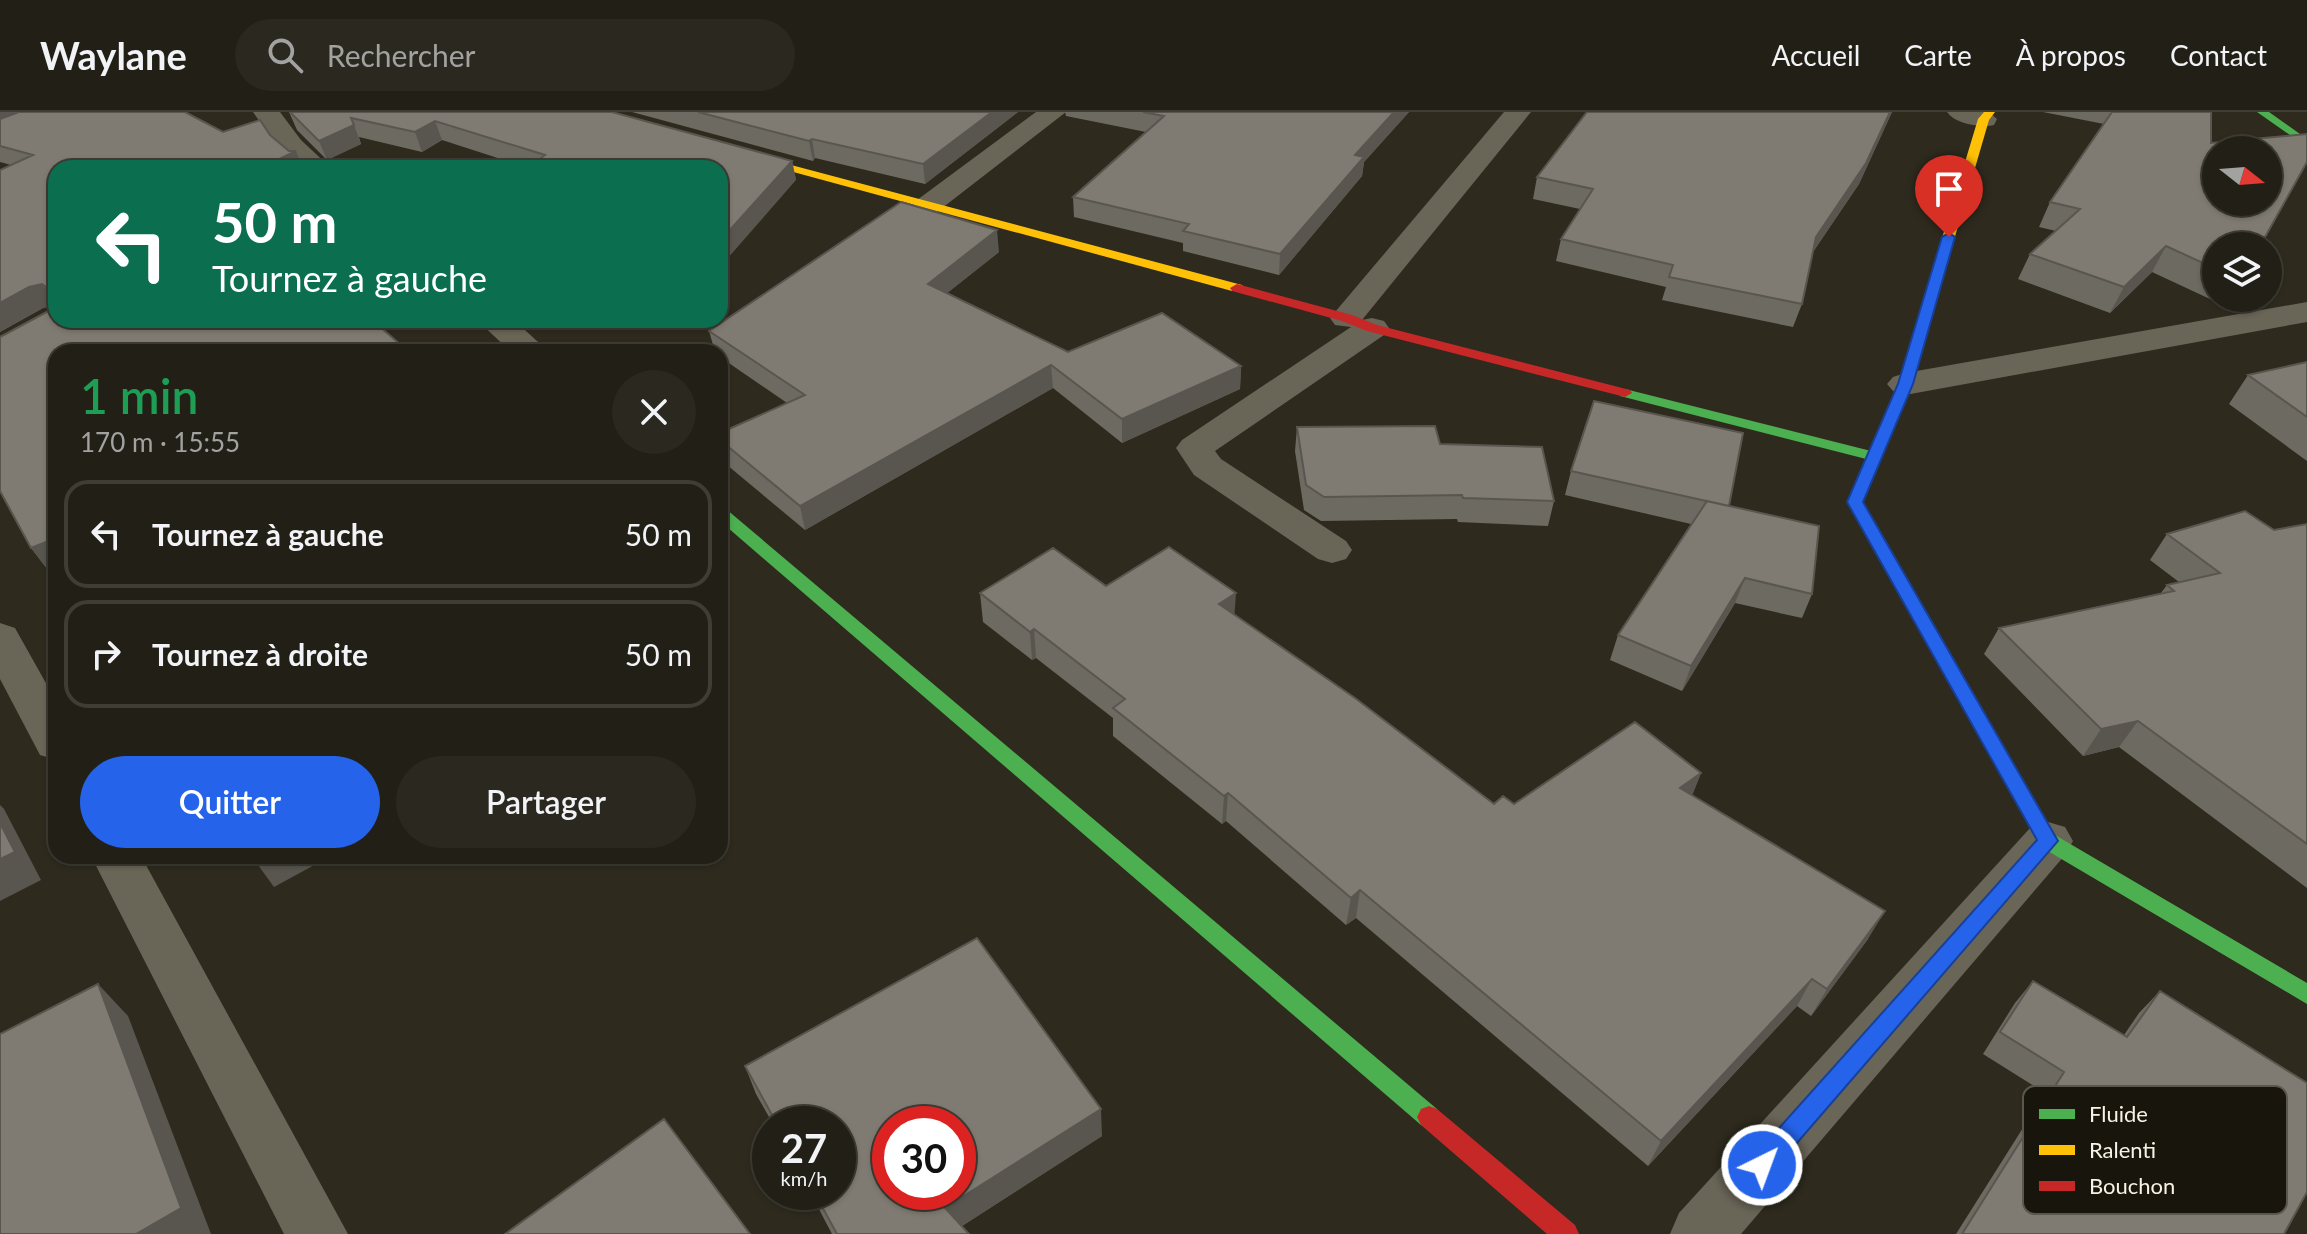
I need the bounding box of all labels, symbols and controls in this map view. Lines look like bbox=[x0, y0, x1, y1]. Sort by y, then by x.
search box bbox=[235, 19, 795, 91]
text: Waylane bbox=[40, 32, 187, 78]
icon: search bbox=[263, 33, 307, 77]
text: Rechercher bbox=[327, 37, 476, 73]
text: Accueil bbox=[1771, 38, 1860, 72]
text: Carte bbox=[1904, 38, 1972, 72]
text: À propos bbox=[2016, 38, 2126, 72]
text: Contact bbox=[2170, 38, 2267, 72]
north arrow bbox=[2202, 136, 2282, 216]
map controls bbox=[2202, 136, 2282, 312]
pin bbox=[1915, 155, 1983, 237]
icon: arrive bbox=[1927, 167, 1971, 211]
text: 50 m bbox=[212, 188, 337, 255]
icon: left bbox=[80, 192, 184, 296]
button: layers bbox=[2202, 232, 2282, 312]
text: Tournez à gauche bbox=[212, 256, 487, 300]
text: 1 min bbox=[80, 367, 198, 424]
button: close bbox=[612, 370, 696, 454]
text: 170 m · 15:55 bbox=[80, 426, 240, 458]
icon: left bbox=[84, 512, 128, 556]
text: Tournez à gauche bbox=[152, 516, 384, 552]
text: 50 m bbox=[625, 516, 692, 552]
icon: right bbox=[84, 632, 128, 676]
text: Tournez à droite bbox=[152, 636, 368, 672]
text: 50 m bbox=[625, 636, 692, 672]
button: Quitter bbox=[80, 756, 380, 848]
button: Partager bbox=[396, 756, 696, 848]
legend bbox=[2023, 1086, 2287, 1214]
text: Fluide bbox=[2089, 1100, 2148, 1127]
speed limit sign: 30 bbox=[872, 1106, 976, 1210]
position arrow bbox=[1720, 1123, 1804, 1207]
text: 27 bbox=[781, 1124, 827, 1172]
text: Ralenti bbox=[2089, 1136, 2156, 1163]
text: km/h bbox=[781, 1166, 827, 1190]
text: Bouchon bbox=[2089, 1172, 2175, 1199]

